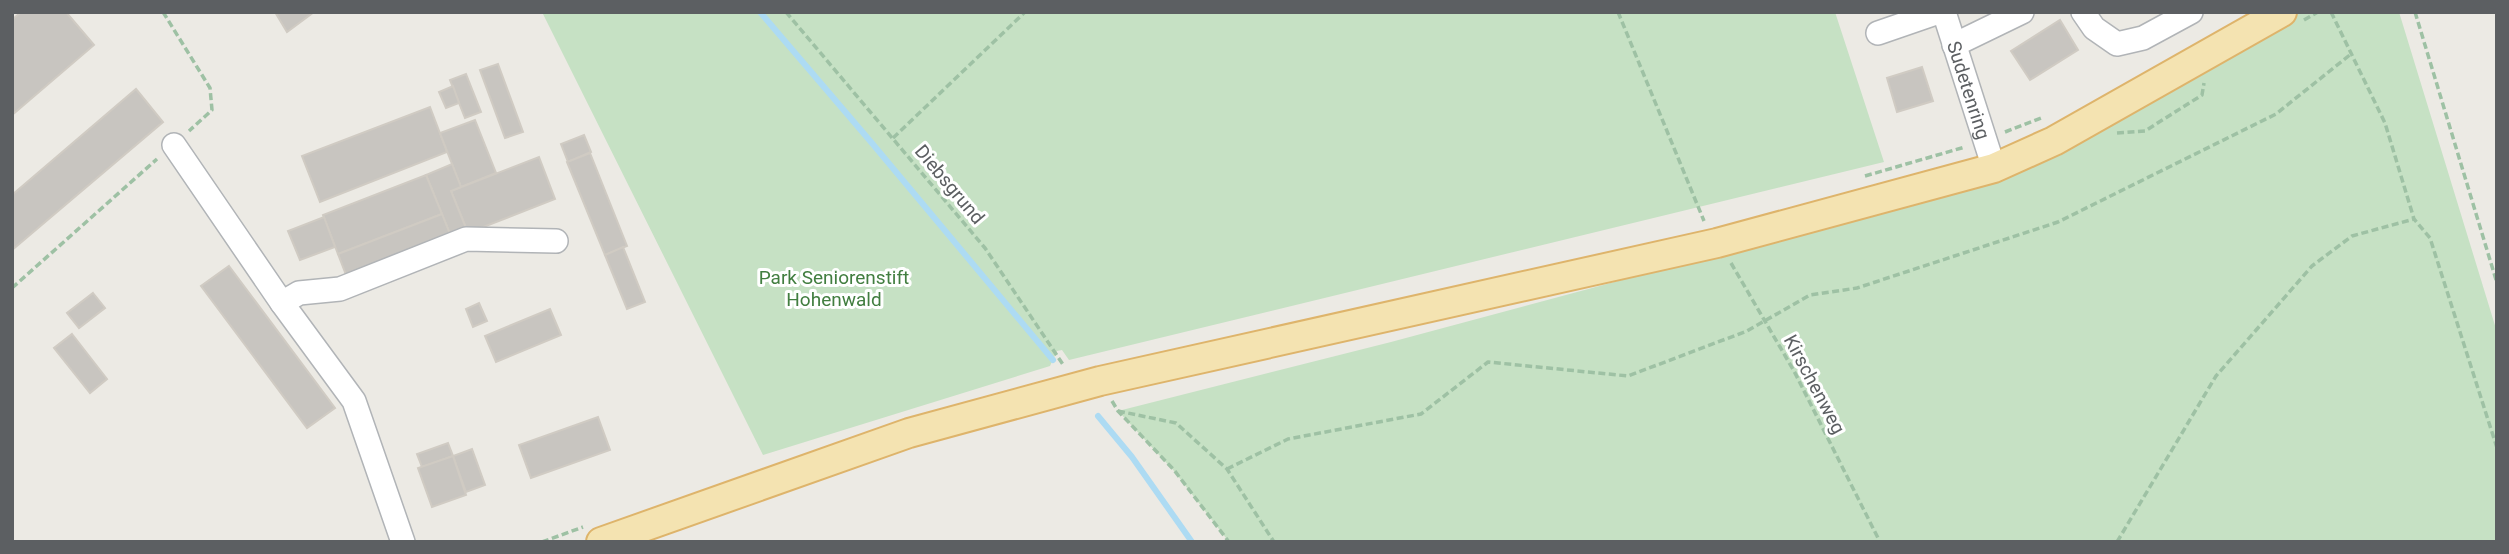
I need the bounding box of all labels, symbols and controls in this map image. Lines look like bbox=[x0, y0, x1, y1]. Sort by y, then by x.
street label: Sudetenring bbox=[1942, 38, 1995, 142]
street label: Diebsgrund bbox=[910, 140, 989, 229]
park label: Park Seniorenstift Hohenwald bbox=[759, 266, 909, 311]
street label: Kirschenweg bbox=[1779, 331, 1850, 438]

